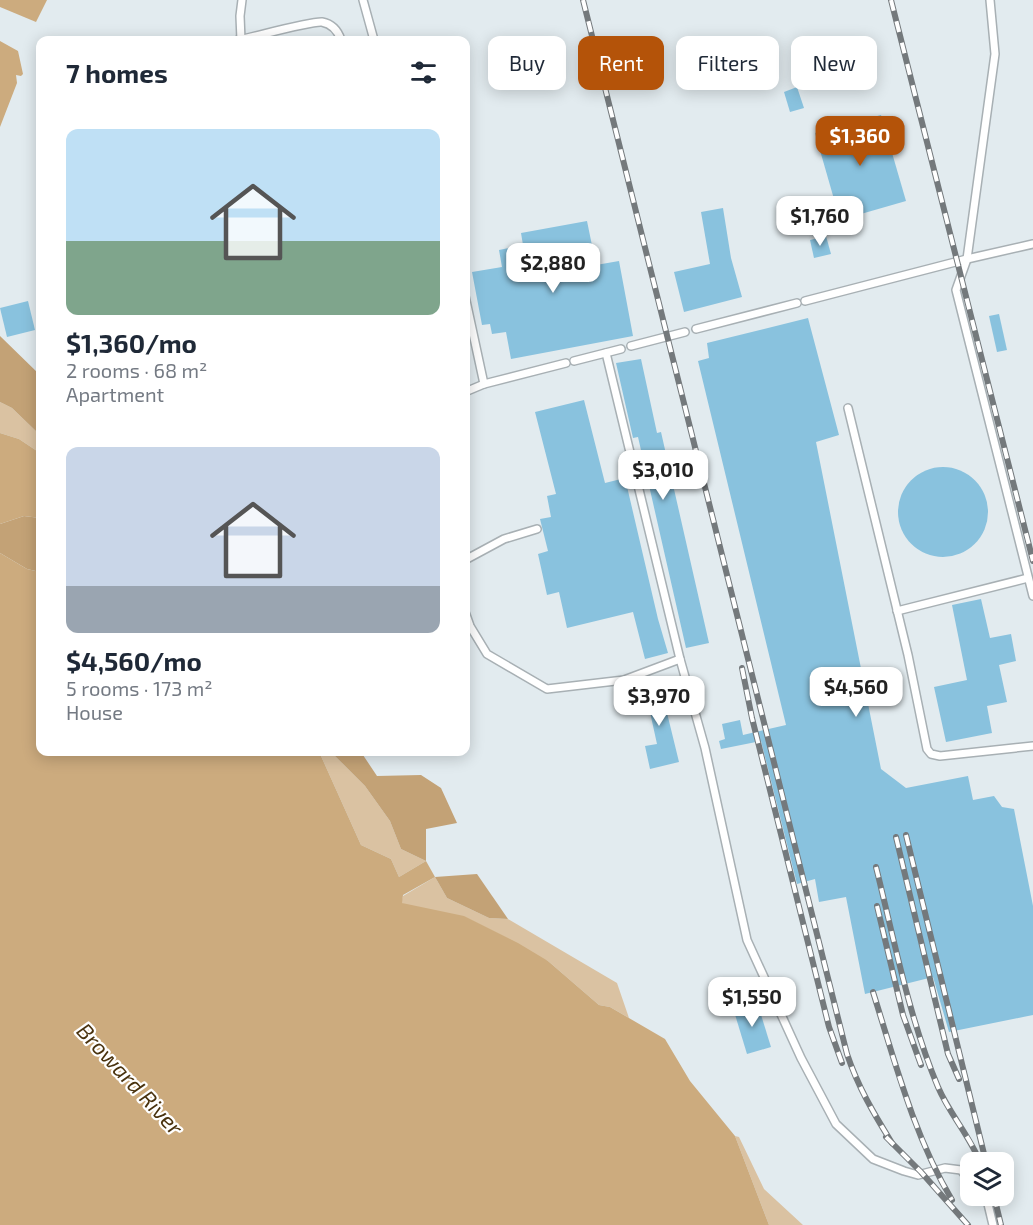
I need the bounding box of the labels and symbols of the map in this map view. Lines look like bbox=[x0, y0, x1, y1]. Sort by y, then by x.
pin: $1,360 bbox=[811, 116, 909, 167]
pin: $1,760 bbox=[771, 196, 869, 247]
pin: $2,880 bbox=[504, 243, 602, 294]
pin: $3,010 bbox=[614, 450, 712, 501]
pin: $4,560 bbox=[807, 667, 905, 718]
pin: $3,970 bbox=[610, 676, 708, 727]
pin: $1,550 bbox=[703, 977, 801, 1028]
water label: Broward River bbox=[72, 1017, 190, 1140]

